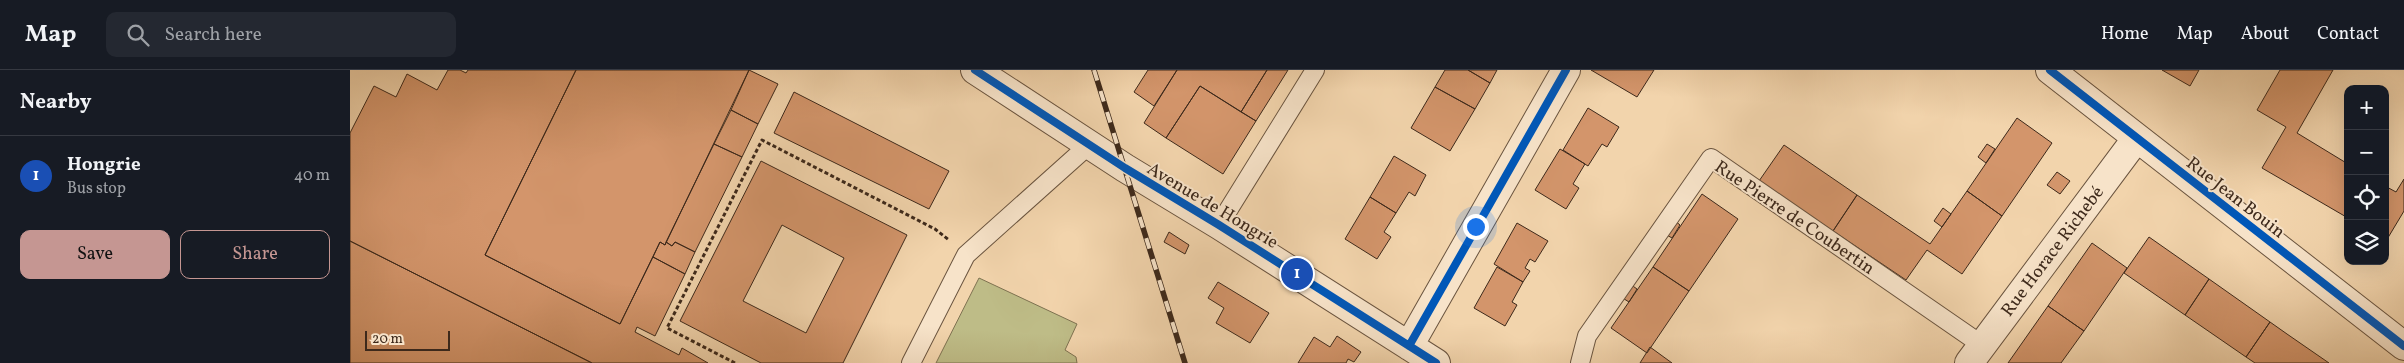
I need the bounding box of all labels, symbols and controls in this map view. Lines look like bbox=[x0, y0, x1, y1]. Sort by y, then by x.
search box bbox=[106, 12, 456, 57]
text: Map bbox=[25, 18, 76, 52]
icon: search bbox=[124, 21, 152, 49]
text: Search here bbox=[164, 22, 262, 48]
text: Home bbox=[2101, 22, 2149, 47]
text: Map bbox=[2177, 22, 2213, 47]
text: About bbox=[2241, 22, 2289, 47]
text: Contact bbox=[2317, 22, 2379, 47]
map controls bbox=[2344, 85, 2389, 265]
button: + bbox=[2344, 85, 2389, 130]
text: Nearby bbox=[20, 88, 91, 117]
button: − bbox=[2344, 130, 2389, 175]
text: Hongrie bbox=[67, 152, 141, 178]
street label: Rue Jean Bouin bbox=[2180, 152, 2290, 245]
street label: Rue Pierre de Coubertin bbox=[1709, 155, 1879, 281]
street label: Avenue de Hongrie bbox=[1142, 157, 1283, 255]
text: 1 bbox=[33, 165, 39, 187]
text: 40 m bbox=[294, 165, 330, 187]
button: locate bbox=[2344, 175, 2389, 220]
text: Bus stop bbox=[67, 178, 126, 200]
street label: Rue Horace Richebé bbox=[1996, 182, 2111, 322]
your location bbox=[1463, 214, 1489, 240]
button: layers bbox=[2344, 220, 2389, 265]
button: Save bbox=[20, 230, 170, 279]
button: Share bbox=[180, 230, 330, 279]
pin: 1 bbox=[1281, 255, 1313, 293]
scale bar bbox=[365, 328, 450, 351]
text: 20 m bbox=[372, 330, 403, 349]

